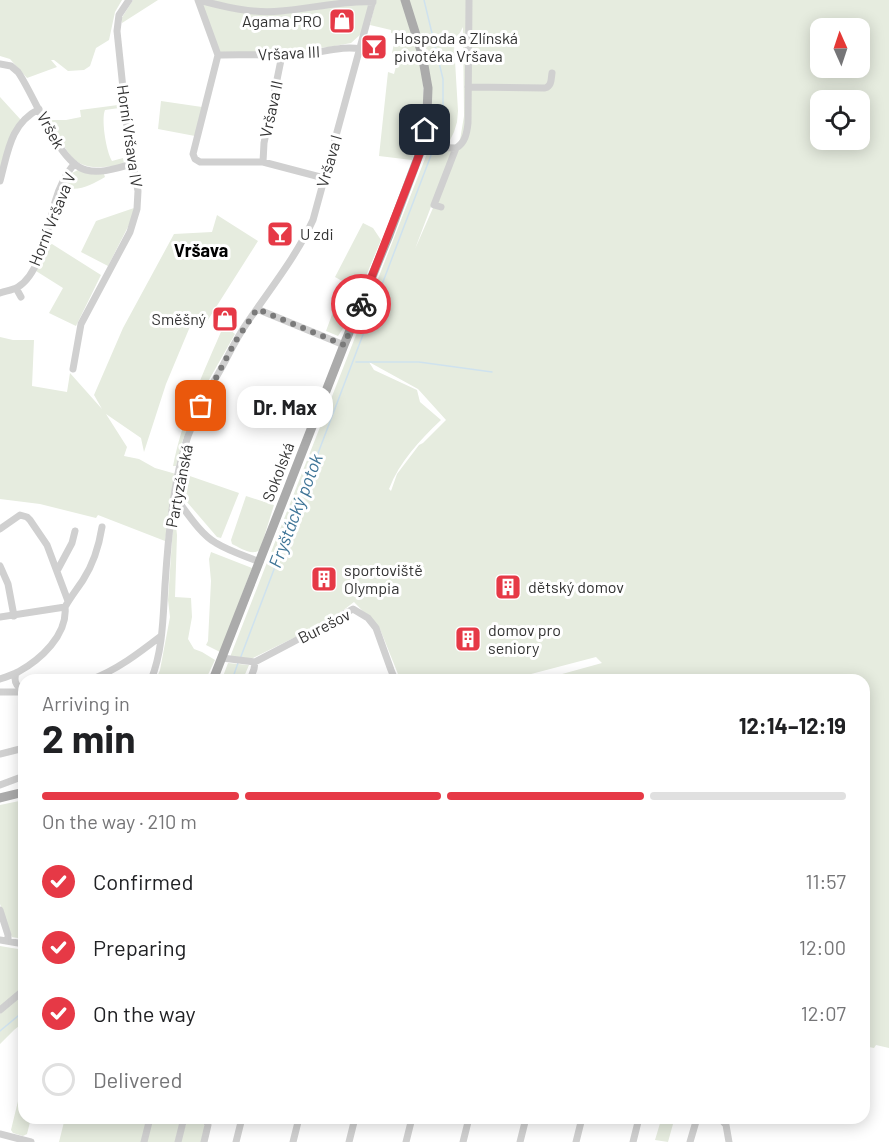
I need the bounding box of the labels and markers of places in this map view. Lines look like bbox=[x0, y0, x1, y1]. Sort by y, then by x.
shop icon: Agama PRO bbox=[327, 6, 357, 36]
place label: Agama PRO bbox=[242, 11, 322, 30]
place label: Hospoda a Zlínská pivotéka Vršava bbox=[394, 28, 518, 65]
bar icon: Hospoda a Zlínská pivotéka Vršava bbox=[359, 32, 389, 62]
pin bbox=[399, 104, 450, 155]
bar icon: U zdi bbox=[265, 219, 295, 249]
place label: U zdi bbox=[300, 224, 334, 243]
shop icon: Směšný bbox=[210, 304, 240, 334]
place label: Směšný bbox=[152, 309, 207, 328]
pin bbox=[175, 380, 226, 431]
callout: Dr. Max bbox=[237, 385, 333, 427]
place label: sportoviště Olympia bbox=[344, 560, 423, 597]
building icon: sportoviště Olympia bbox=[309, 564, 339, 594]
building icon: dětský domov bbox=[493, 572, 523, 602]
place label: dětský domov bbox=[528, 577, 624, 596]
place label: domov pro seniory bbox=[488, 620, 561, 657]
building icon: domov pro seniory bbox=[453, 624, 483, 654]

